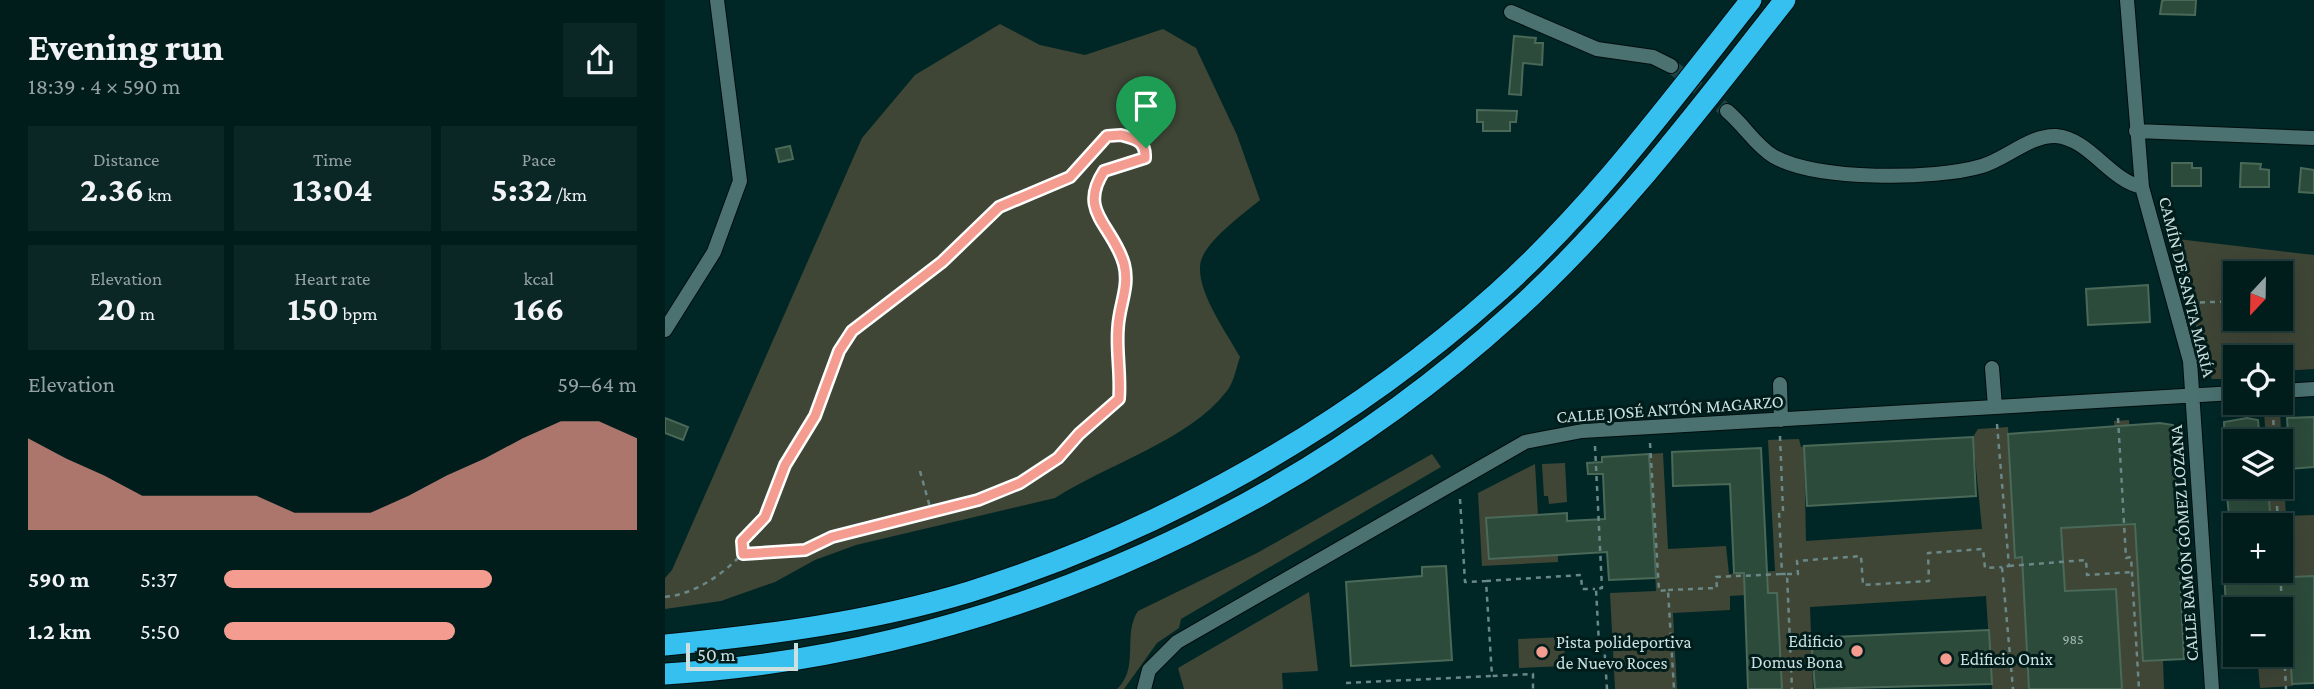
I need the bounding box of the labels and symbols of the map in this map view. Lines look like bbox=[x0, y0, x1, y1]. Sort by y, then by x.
pin bbox=[1116, 76, 1176, 148]
street label: CAMÍN DE SANTA MARÍA bbox=[2155, 195, 2219, 380]
north arrow bbox=[2223, 261, 2293, 331]
street label: CALLE JOSÉ ANTÓN MAGARZO bbox=[1556, 391, 1784, 427]
street label: CALLE RAMÓN GÓMEZ LOZANA bbox=[2166, 423, 2202, 662]
place label: Edificio Domus Bona bbox=[1751, 631, 1843, 672]
house number: 985 bbox=[2062, 631, 2084, 647]
place label: Pista polideportiva de Nuevo Roces bbox=[1556, 632, 1692, 673]
scale bar bbox=[686, 640, 798, 672]
marker: Edificio Domus Bona bbox=[1849, 643, 1865, 659]
marker: Pista polideportiva de Nuevo Roces bbox=[1534, 644, 1550, 660]
place label: Edificio Onix bbox=[1960, 649, 2053, 669]
marker: Edificio Onix bbox=[1938, 651, 1954, 667]

